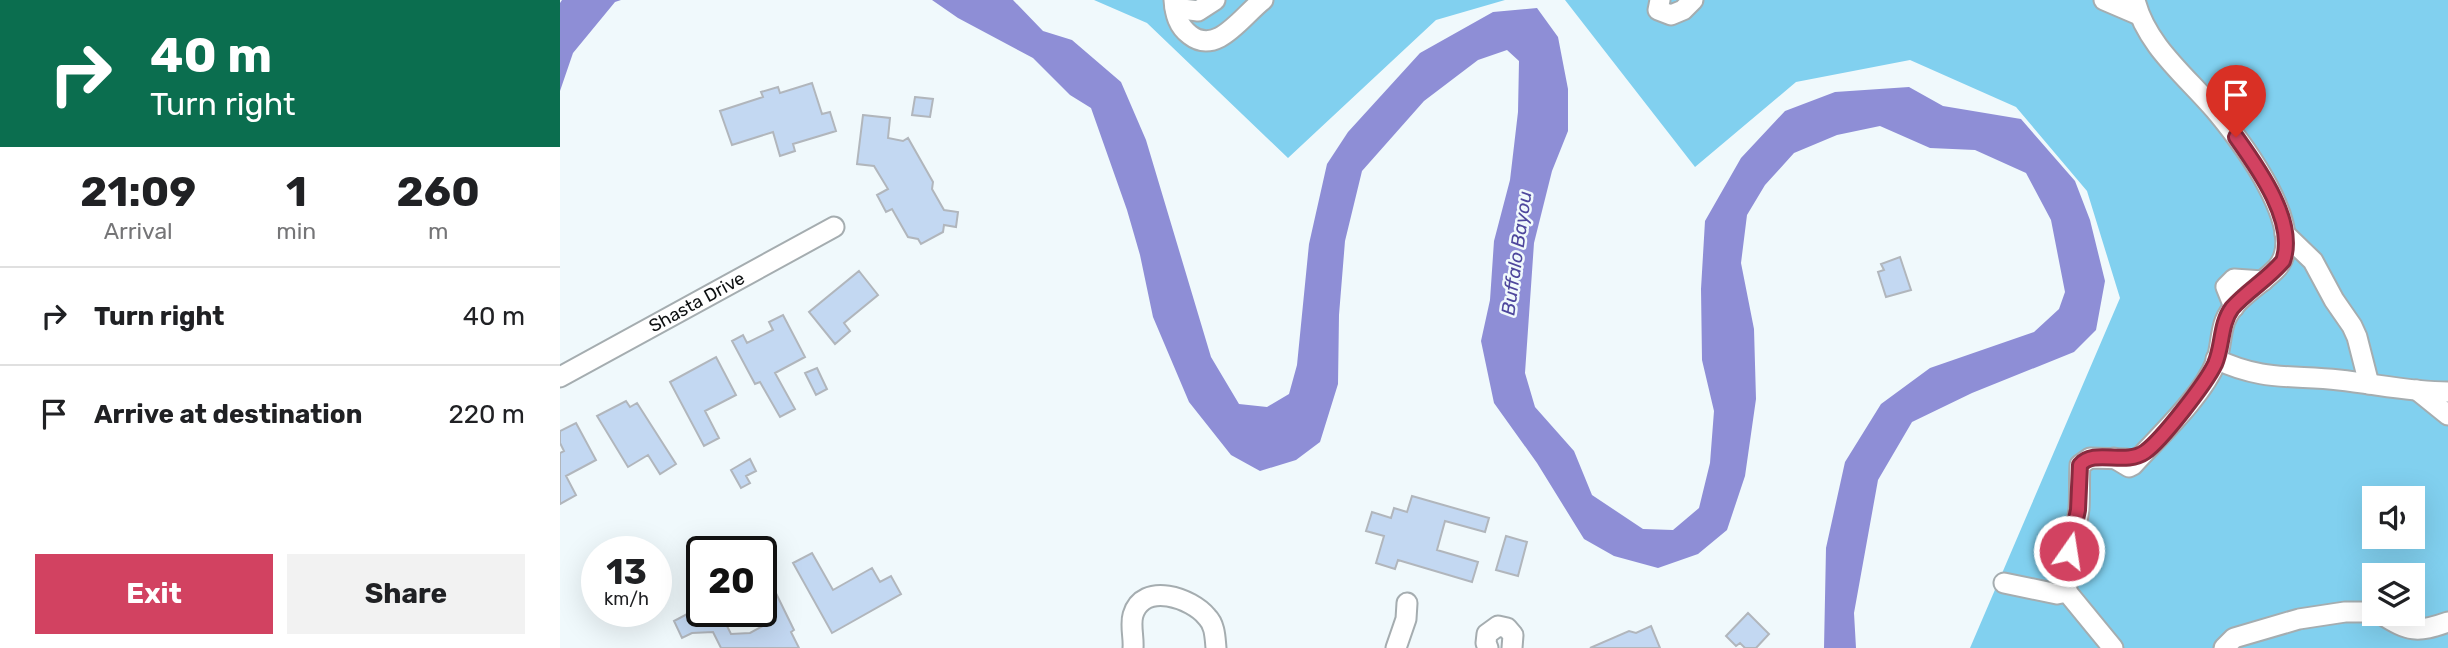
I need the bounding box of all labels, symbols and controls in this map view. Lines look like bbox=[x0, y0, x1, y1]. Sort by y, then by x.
text: 40 m bbox=[150, 26, 272, 84]
icon: right bbox=[35, 28, 126, 119]
pin bbox=[2206, 65, 2266, 137]
icon: arrive bbox=[2217, 76, 2255, 114]
text: Turn right bbox=[150, 85, 295, 123]
text: 21:09 bbox=[80, 167, 196, 217]
text: 1 bbox=[286, 167, 307, 217]
text: 260 bbox=[397, 167, 480, 217]
water label: Buffalo Bayou bbox=[1496, 190, 1537, 317]
text: Arrival bbox=[104, 217, 173, 245]
text: min bbox=[276, 217, 316, 245]
text: m bbox=[428, 217, 448, 245]
street label: Shasta Drive bbox=[645, 267, 749, 337]
icon: right bbox=[35, 297, 73, 335]
text: Turn right bbox=[94, 301, 224, 332]
text: 40 m bbox=[463, 301, 525, 332]
icon: arrive bbox=[35, 395, 73, 433]
text: Arrive at destination bbox=[94, 399, 362, 430]
text: 220 m bbox=[448, 399, 525, 430]
map controls bbox=[2362, 486, 2425, 626]
button: sound bbox=[2362, 486, 2425, 549]
position arrow bbox=[2032, 514, 2106, 588]
speed limit sign: 20 bbox=[686, 536, 777, 627]
text: 13 bbox=[606, 551, 647, 593]
button: Exit bbox=[35, 554, 273, 634]
button: Share bbox=[287, 554, 525, 634]
button: layers bbox=[2362, 563, 2425, 626]
text: km/h bbox=[604, 588, 649, 610]

